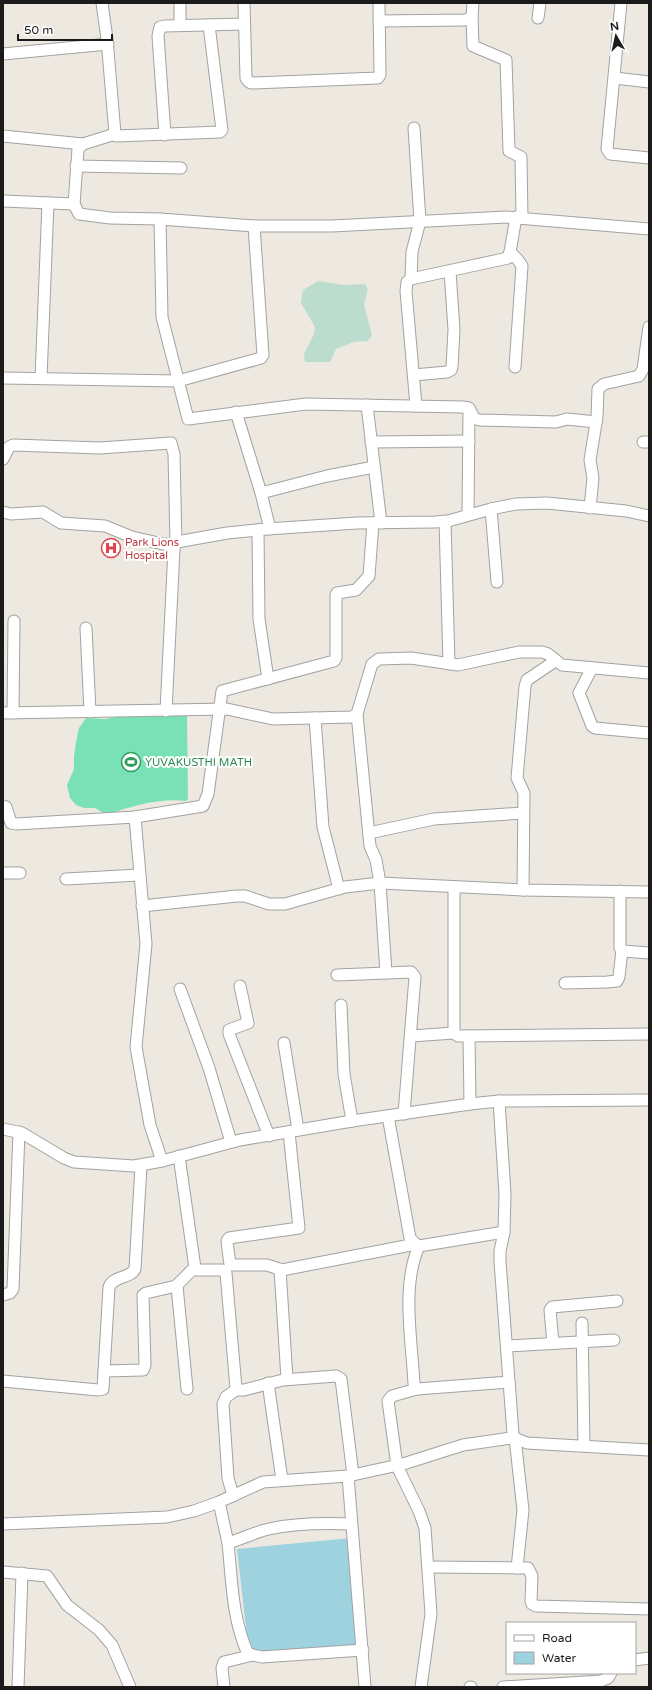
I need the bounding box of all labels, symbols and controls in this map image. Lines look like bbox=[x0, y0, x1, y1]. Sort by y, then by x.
scale bar bbox=[18, 16, 112, 42]
north arrow bbox=[596, 16, 636, 56]
text: N bbox=[609, 20, 620, 34]
text: 50 m bbox=[24, 23, 53, 37]
place label: Park Lions Hospital bbox=[125, 536, 179, 562]
hospital icon: Park Lions Hospital bbox=[100, 537, 122, 559]
sports icon: YUVAKUSTHI MATH bbox=[120, 751, 142, 773]
place label: YUVAKUSTHI MATH bbox=[145, 756, 252, 769]
legend bbox=[506, 1622, 636, 1674]
text: Road bbox=[542, 1631, 572, 1645]
text: Water bbox=[542, 1651, 577, 1665]

